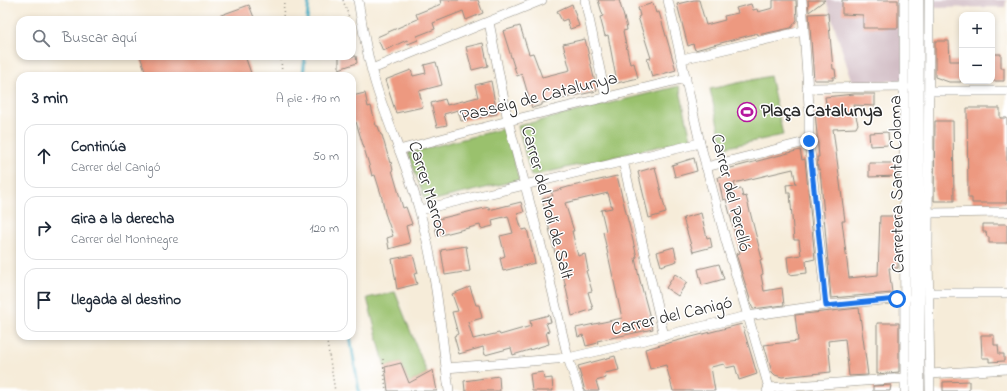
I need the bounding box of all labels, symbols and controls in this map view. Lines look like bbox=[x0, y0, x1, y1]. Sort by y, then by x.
map controls bbox=[959, 12, 995, 84]
button: + bbox=[959, 12, 995, 48]
search box bbox=[16, 16, 356, 60]
icon: search bbox=[30, 27, 52, 49]
text: Buscar aquí bbox=[62, 27, 137, 49]
button: − bbox=[959, 48, 995, 84]
street label: Passeig de Catalunya bbox=[458, 66, 621, 131]
text: 3 min bbox=[32, 86, 68, 111]
text: A pie · 170 m bbox=[276, 89, 340, 108]
street label: Carretera Santa Coloma bbox=[883, 95, 913, 273]
place label: Plaça Catalunya bbox=[761, 99, 883, 126]
sports icon: Plaça Catalunya bbox=[736, 101, 758, 123]
street label: Carrer del Molí de Salt bbox=[513, 123, 579, 283]
street label: Carrer del Perelló bbox=[703, 131, 757, 255]
route end bbox=[800, 132, 818, 150]
text: Continúa bbox=[71, 136, 126, 158]
street label: Carrer Marroc bbox=[400, 138, 454, 240]
icon: ahead bbox=[33, 145, 55, 167]
text: 50 m bbox=[313, 147, 339, 166]
text: Carrer del Canigó bbox=[71, 158, 160, 177]
text: Gira a la derecha bbox=[71, 208, 174, 230]
icon: right bbox=[33, 217, 55, 239]
text: 120 m bbox=[309, 219, 339, 238]
text: Carrer del Montnegre bbox=[71, 230, 178, 249]
icon: arrive bbox=[33, 289, 55, 311]
text: Llegada al destino bbox=[71, 289, 181, 311]
street label: Carrer del Canigó bbox=[609, 290, 735, 345]
route start bbox=[888, 290, 906, 308]

